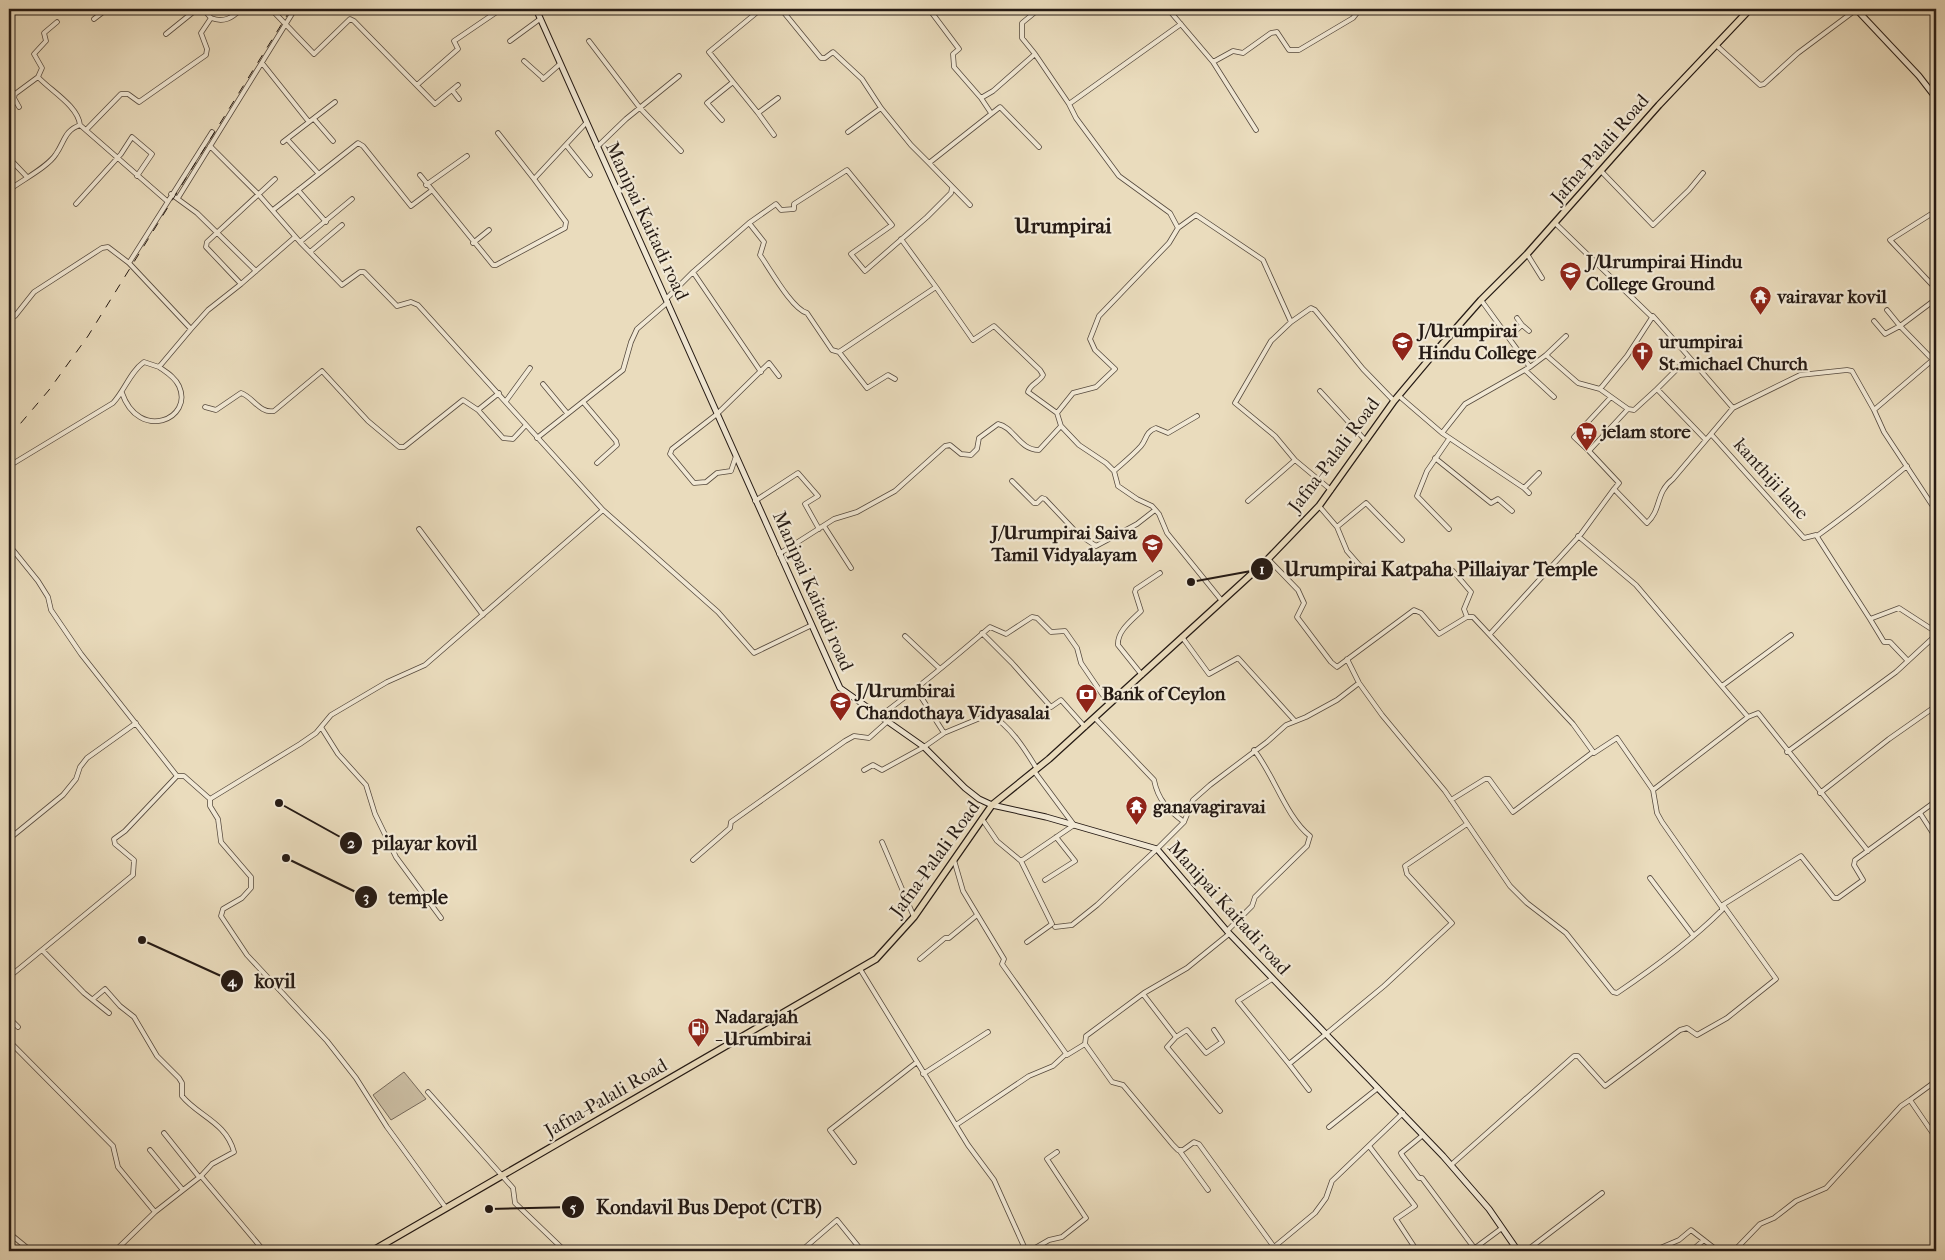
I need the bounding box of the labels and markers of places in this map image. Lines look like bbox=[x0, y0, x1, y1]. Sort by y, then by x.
place label: J/Urumpirai Hindu College Ground bbox=[1584, 251, 1743, 295]
school or university icon: J/Urumpirai Hindu College Ground bbox=[1558, 261, 1582, 292]
temple icon: vairavar kovil bbox=[1749, 285, 1773, 316]
place label: vairavar kovil bbox=[1776, 286, 1887, 308]
place label: J/Urumpirai Hindu College bbox=[1416, 320, 1537, 364]
school or university icon: J/Urumpirai Hindu College bbox=[1390, 330, 1414, 361]
place label: urumpirai St.michael Church bbox=[1658, 331, 1808, 375]
church icon: urumpirai St.michael Church bbox=[1631, 341, 1655, 372]
supermarket icon: jelam store bbox=[1574, 420, 1598, 451]
place label: jelam store bbox=[1600, 421, 1691, 443]
place label: J/Urumpirai Saiva Tamil Vidyalayam bbox=[989, 522, 1138, 566]
school or university icon: J/Urumpirai Saiva Tamil Vidyalayam bbox=[1141, 532, 1165, 563]
callout: Urumpirai Katpaha Pillaiyar Temple bbox=[1249, 552, 1607, 587]
place label: J/Urumbirai Chandothaya Vidyasalai bbox=[854, 680, 1050, 724]
bank icon: Bank of Ceylon bbox=[1074, 682, 1098, 713]
place label: Bank of Ceylon bbox=[1102, 683, 1226, 705]
school or university icon: J/Urumbirai Chandothaya Vidyasalai bbox=[828, 690, 852, 721]
temple icon: ganavagiravai bbox=[1125, 795, 1149, 826]
place label: ganavagiravai bbox=[1153, 796, 1266, 818]
callout: pilayar kovil bbox=[338, 826, 488, 861]
callout: temple bbox=[354, 879, 458, 914]
callout: kovil bbox=[220, 963, 306, 998]
place label: Nadarajah - Urumbirai bbox=[715, 1006, 812, 1050]
fuel station icon: Nadarajah - Urumbirai bbox=[687, 1016, 711, 1047]
callout: Kondavil Bus Depot (CTB) bbox=[561, 1189, 832, 1224]

